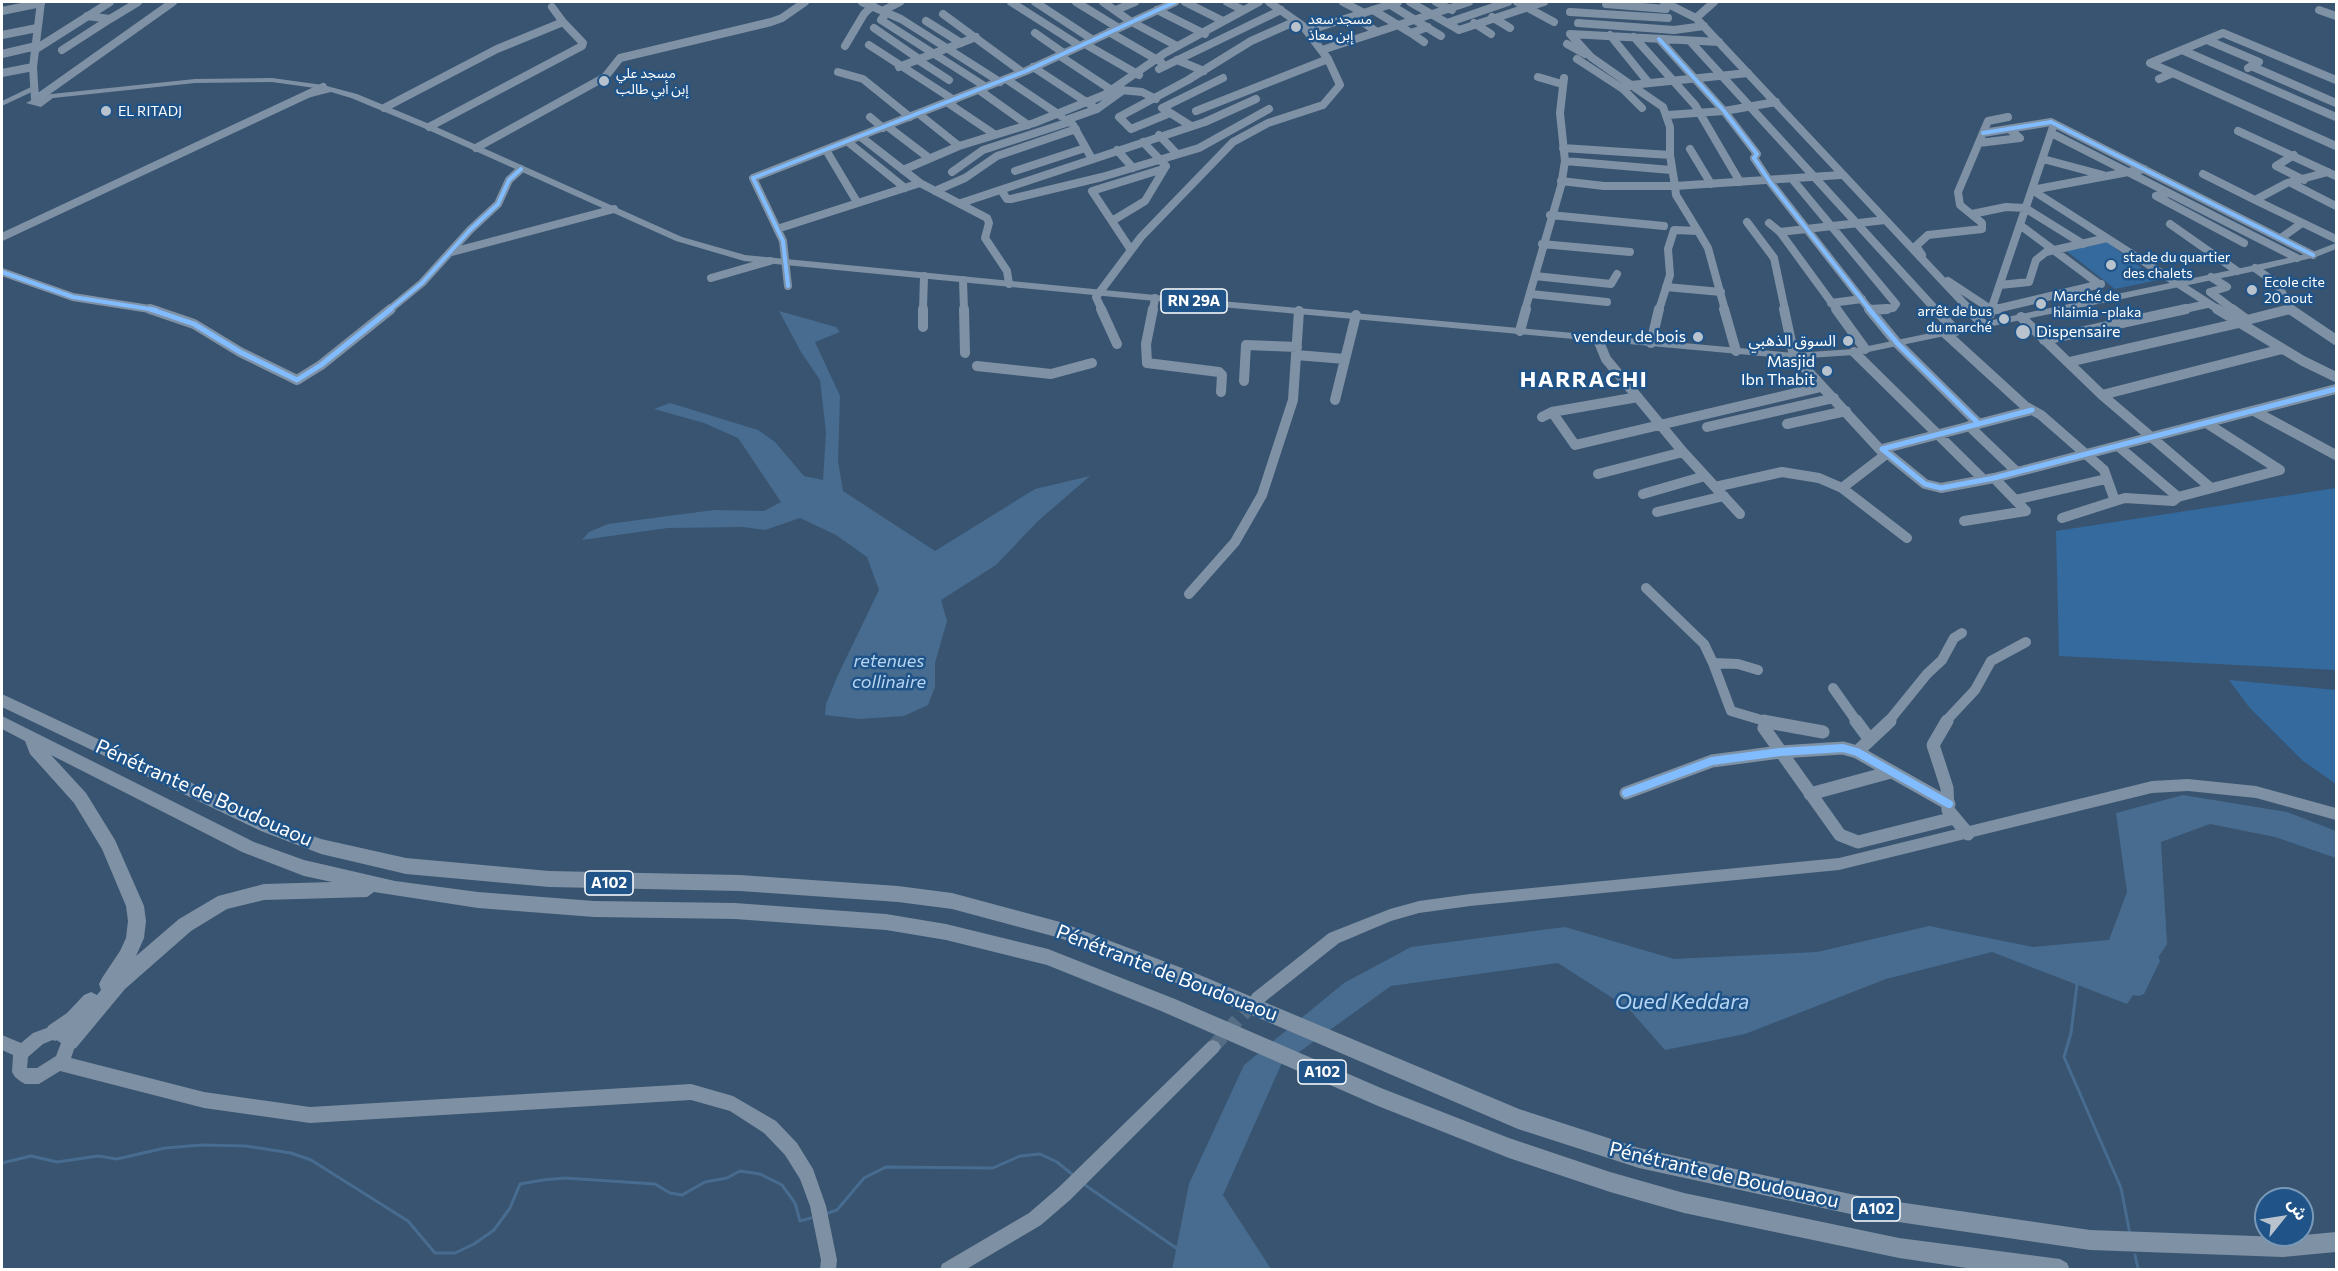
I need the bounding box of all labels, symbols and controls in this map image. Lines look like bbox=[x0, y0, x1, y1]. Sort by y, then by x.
place label: مسجد سعد إبن معاذ bbox=[1308, 11, 1372, 44]
marker: مسجد سعد إبن معاذ bbox=[1289, 20, 1303, 34]
place label: مسجد علي إبن أبي طالب bbox=[616, 65, 688, 98]
marker: مسجد علي إبن أبي طالب bbox=[597, 74, 611, 88]
place label: EL RITADJ bbox=[118, 103, 182, 119]
marker: EL RITADJ bbox=[99, 104, 113, 118]
place label: stade du quartier des chalets bbox=[2123, 249, 2230, 282]
marker: stade du quartier des chalets bbox=[2104, 258, 2118, 272]
place label: Ecole cite 20 aout bbox=[2264, 274, 2325, 306]
marker: Ecole cite 20 aout bbox=[2245, 283, 2259, 297]
place label: Marché de hlaimia -plaka bbox=[2053, 288, 2141, 320]
road number: RN 29A bbox=[1161, 289, 1227, 313]
marker: Marché de hlaimia -plaka bbox=[2034, 297, 2048, 311]
place label: arrêt de bus du marché bbox=[1917, 303, 1992, 336]
marker: arrêt de bus du marché bbox=[1997, 312, 2011, 326]
place label: Dispensaire bbox=[2036, 322, 2121, 342]
marker: Dispensaire bbox=[2014, 323, 2032, 341]
place label: vendeur de bois bbox=[1573, 327, 1686, 347]
marker: vendeur de bois bbox=[1691, 330, 1705, 344]
place label: السوق الذهبي bbox=[1749, 331, 1836, 351]
marker: السوق الذهبي bbox=[1841, 334, 1855, 348]
place label: Masjid Ibn Thabit bbox=[1741, 352, 1815, 390]
marker: Masjid Ibn Thabit bbox=[1820, 364, 1834, 378]
district label: HARRACHI bbox=[1520, 367, 1648, 393]
water label: retenues collinaire bbox=[852, 650, 926, 692]
street label: Pénétrante de Boudouaou bbox=[92, 734, 316, 852]
road number: A102 bbox=[585, 871, 633, 895]
street label: Pénétrante de Boudouaou bbox=[1053, 920, 1281, 1026]
water label: Oued Keddara bbox=[1615, 989, 1749, 1015]
road number: A102 bbox=[1298, 1060, 1346, 1084]
street label: Pénétrante de Boudouaou bbox=[1607, 1137, 1841, 1213]
north arrow bbox=[2254, 1187, 2314, 1247]
text: ش bbox=[2285, 1195, 2312, 1223]
road number: A102 bbox=[1852, 1197, 1900, 1221]

